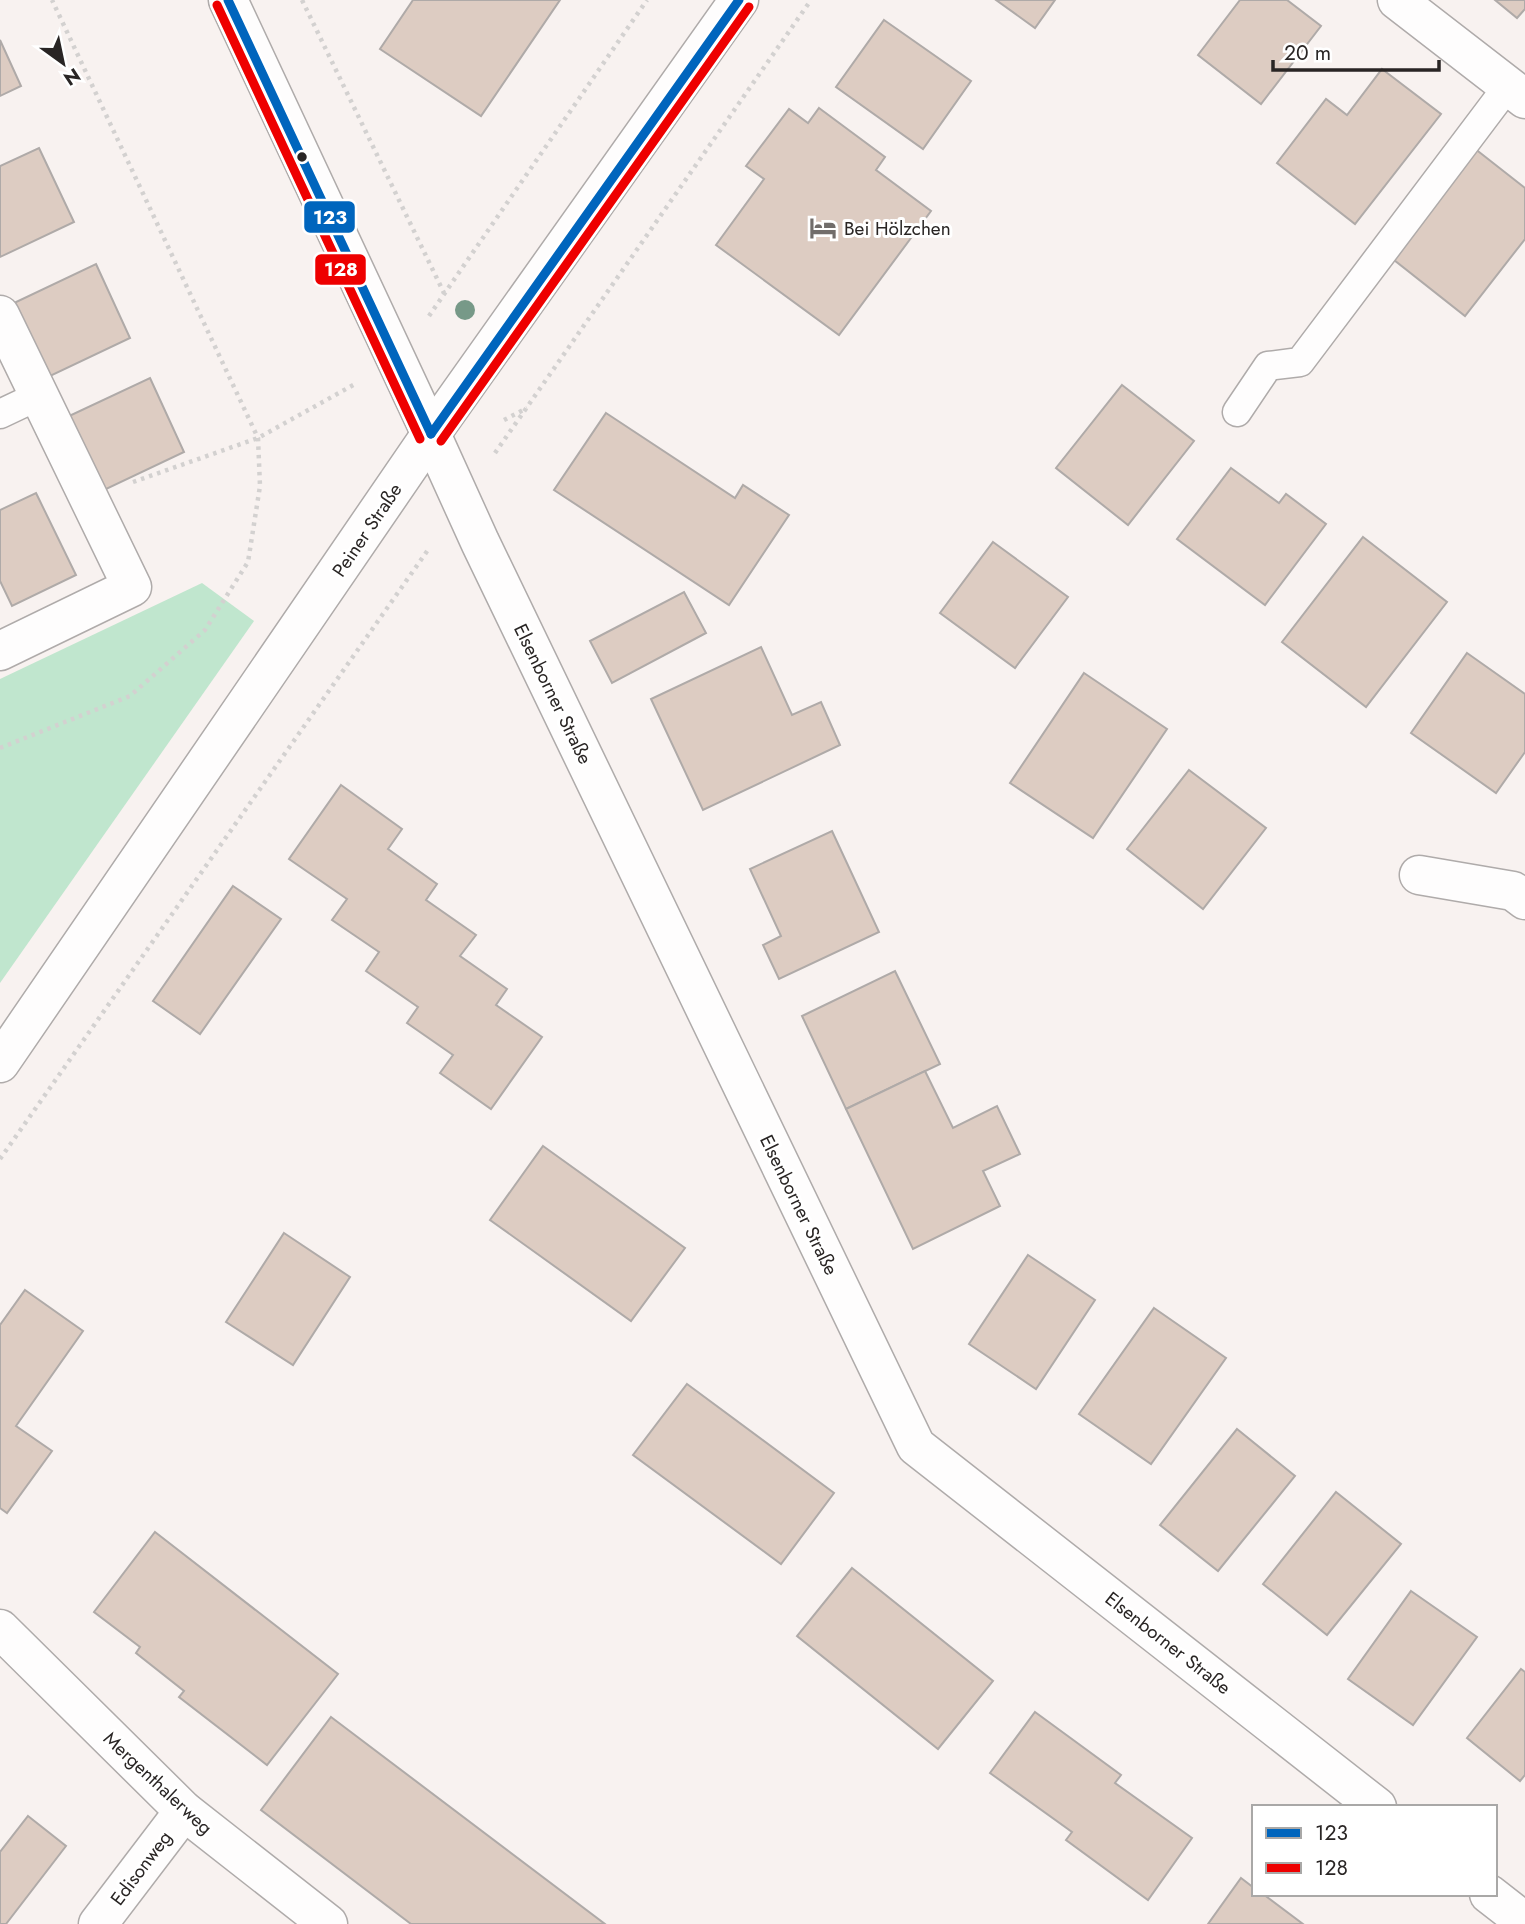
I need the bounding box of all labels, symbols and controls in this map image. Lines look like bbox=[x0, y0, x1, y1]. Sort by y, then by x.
north arrow bbox=[28, 28, 98, 98]
scale bar bbox=[1273, 28, 1439, 72]
text: 20 m bbox=[1284, 38, 1331, 68]
text: N bbox=[58, 61, 86, 92]
unlabelled marker bbox=[295, 150, 309, 164]
line badge: 123 bbox=[303, 200, 356, 234]
text: 123 bbox=[313, 204, 347, 231]
hotel icon: Bei Hölzchen bbox=[808, 213, 838, 243]
place label: Bei Hölzchen bbox=[844, 215, 951, 242]
line badge: 128 bbox=[314, 253, 367, 286]
text: 128 bbox=[324, 256, 358, 283]
street label: Peiner Straße bbox=[326, 478, 408, 582]
street label: Elsenborner Straße bbox=[507, 619, 599, 769]
street label: Elsenborner Straße bbox=[753, 1130, 845, 1280]
street label: Elsenborner Straße bbox=[1099, 1585, 1237, 1701]
street label: Mergenthalerweg bbox=[98, 1725, 218, 1841]
legend bbox=[1252, 1805, 1497, 1896]
text: 123 bbox=[1315, 1818, 1348, 1848]
street label: Edisonweg bbox=[104, 1825, 178, 1911]
text: 128 bbox=[1315, 1853, 1348, 1883]

